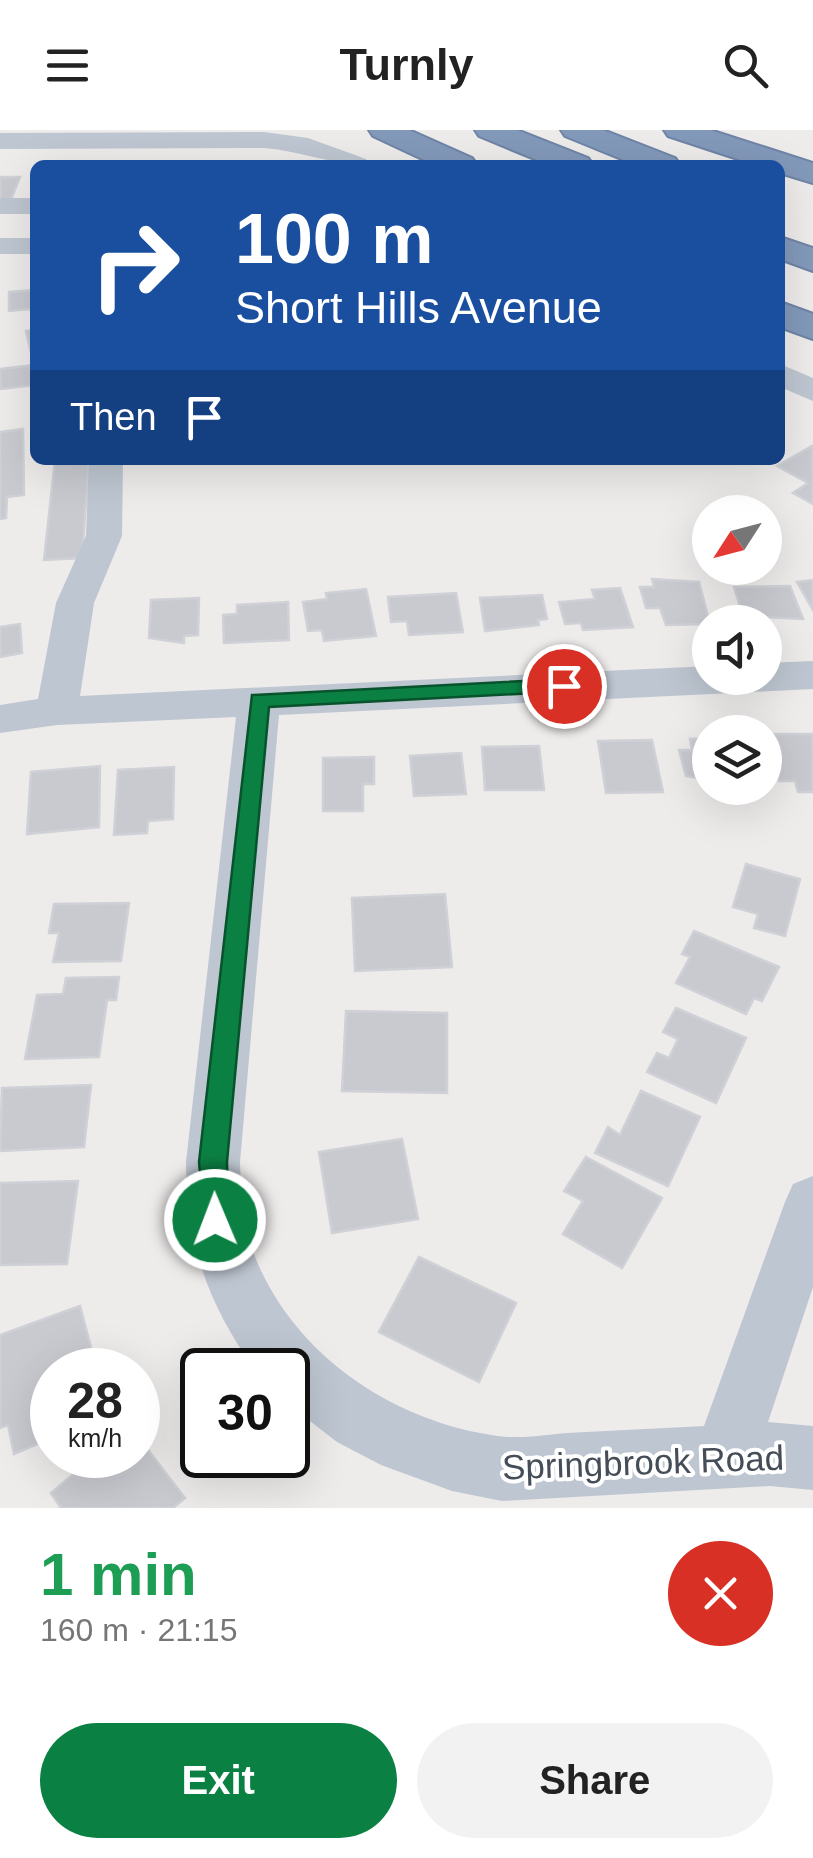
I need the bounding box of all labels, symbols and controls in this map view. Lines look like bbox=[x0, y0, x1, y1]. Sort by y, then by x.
icon: menu bbox=[40, 38, 95, 93]
icon: search bbox=[718, 38, 773, 93]
text: Turnly bbox=[339, 39, 474, 90]
icon: right bbox=[70, 200, 200, 330]
text: 100 m bbox=[235, 200, 433, 278]
text: Short Hills Avenue bbox=[235, 282, 602, 333]
icon: arrive bbox=[177, 390, 232, 445]
text: Then bbox=[70, 396, 157, 438]
north arrow bbox=[692, 495, 782, 585]
map controls bbox=[692, 495, 782, 805]
button: sound bbox=[692, 605, 782, 695]
pin bbox=[522, 644, 607, 729]
icon: arrive bbox=[537, 659, 592, 714]
button: layers bbox=[692, 715, 782, 805]
position arrow bbox=[163, 1168, 267, 1272]
speed limit sign: 30 bbox=[180, 1348, 310, 1478]
text: 28 bbox=[67, 1373, 123, 1429]
text: km/h bbox=[68, 1424, 122, 1452]
street label: Springbrook Road bbox=[501, 1438, 785, 1486]
text: 1 min bbox=[40, 1541, 197, 1608]
button: close bbox=[668, 1541, 773, 1646]
text: 160 m · 21:15 bbox=[40, 1612, 237, 1648]
button: Exit bbox=[40, 1723, 397, 1838]
button: Share bbox=[417, 1723, 773, 1838]

